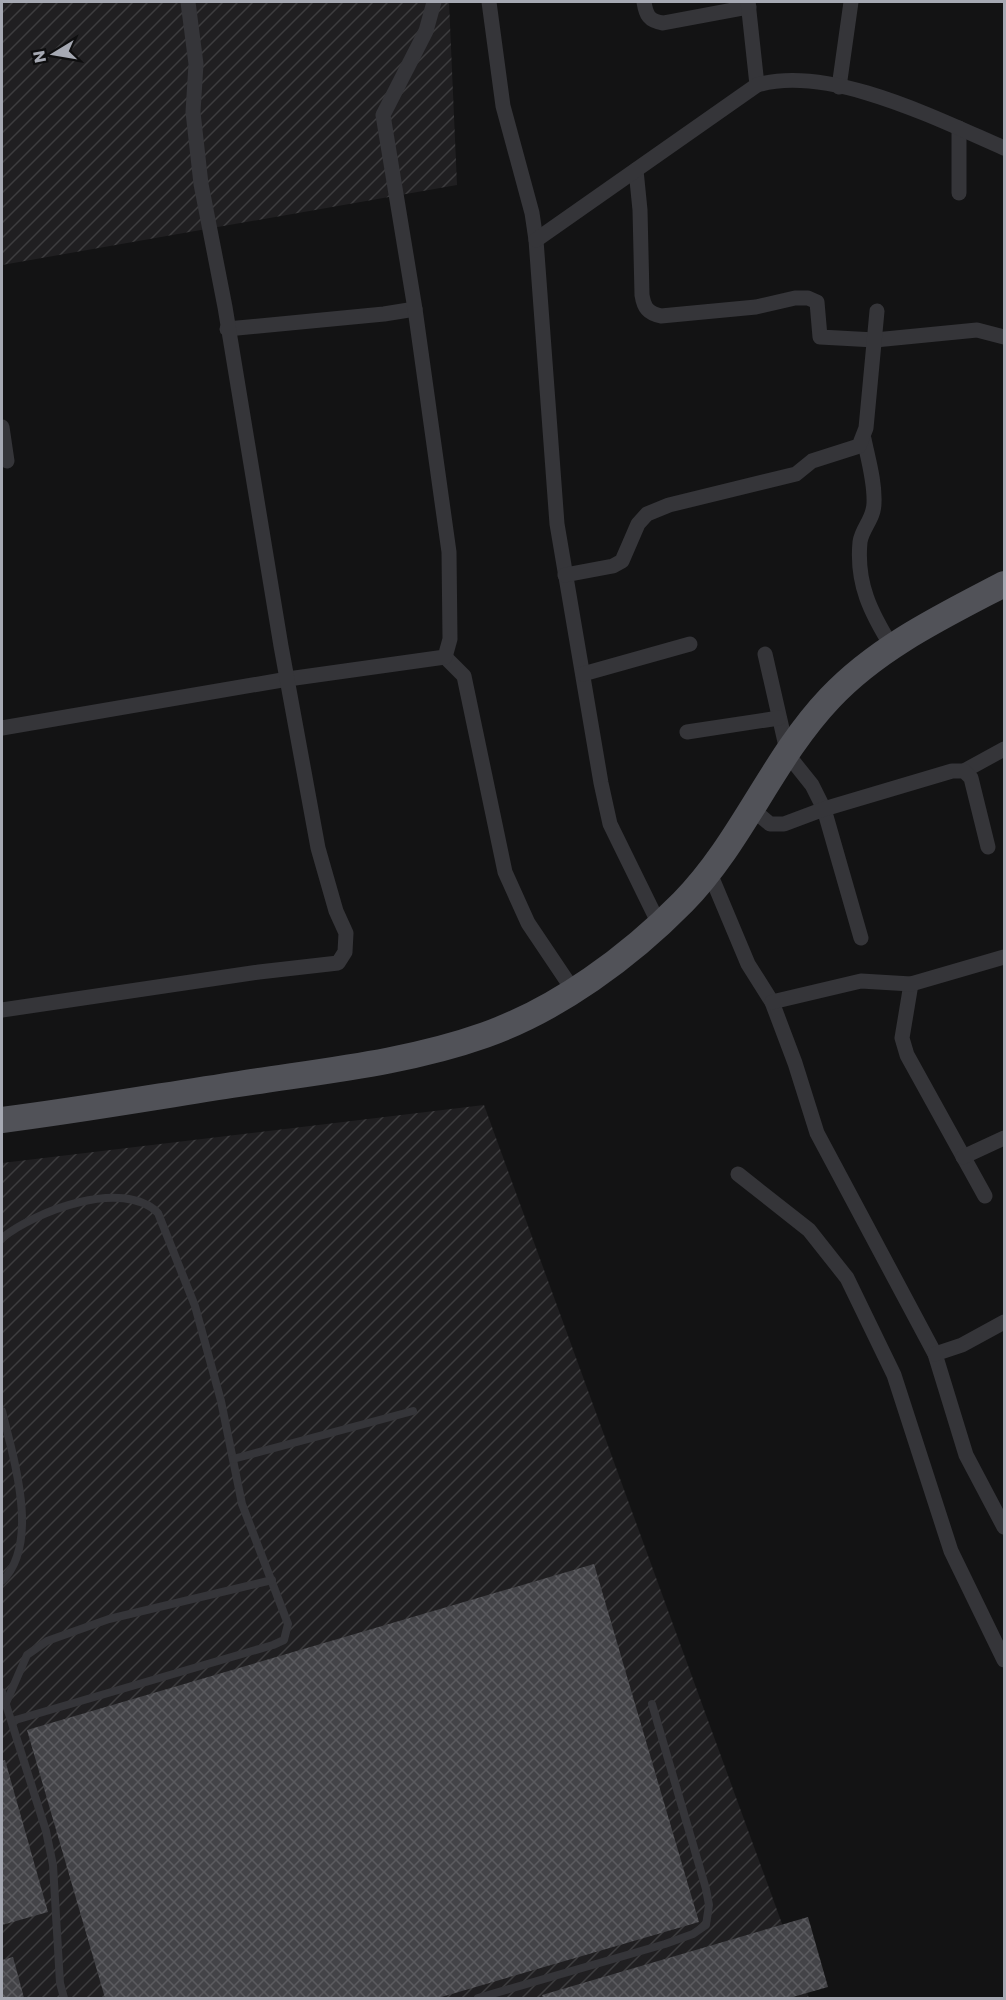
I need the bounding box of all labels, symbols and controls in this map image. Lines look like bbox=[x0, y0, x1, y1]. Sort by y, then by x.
north arrow bbox=[24, 24, 84, 84]
text: N bbox=[27, 49, 52, 65]

